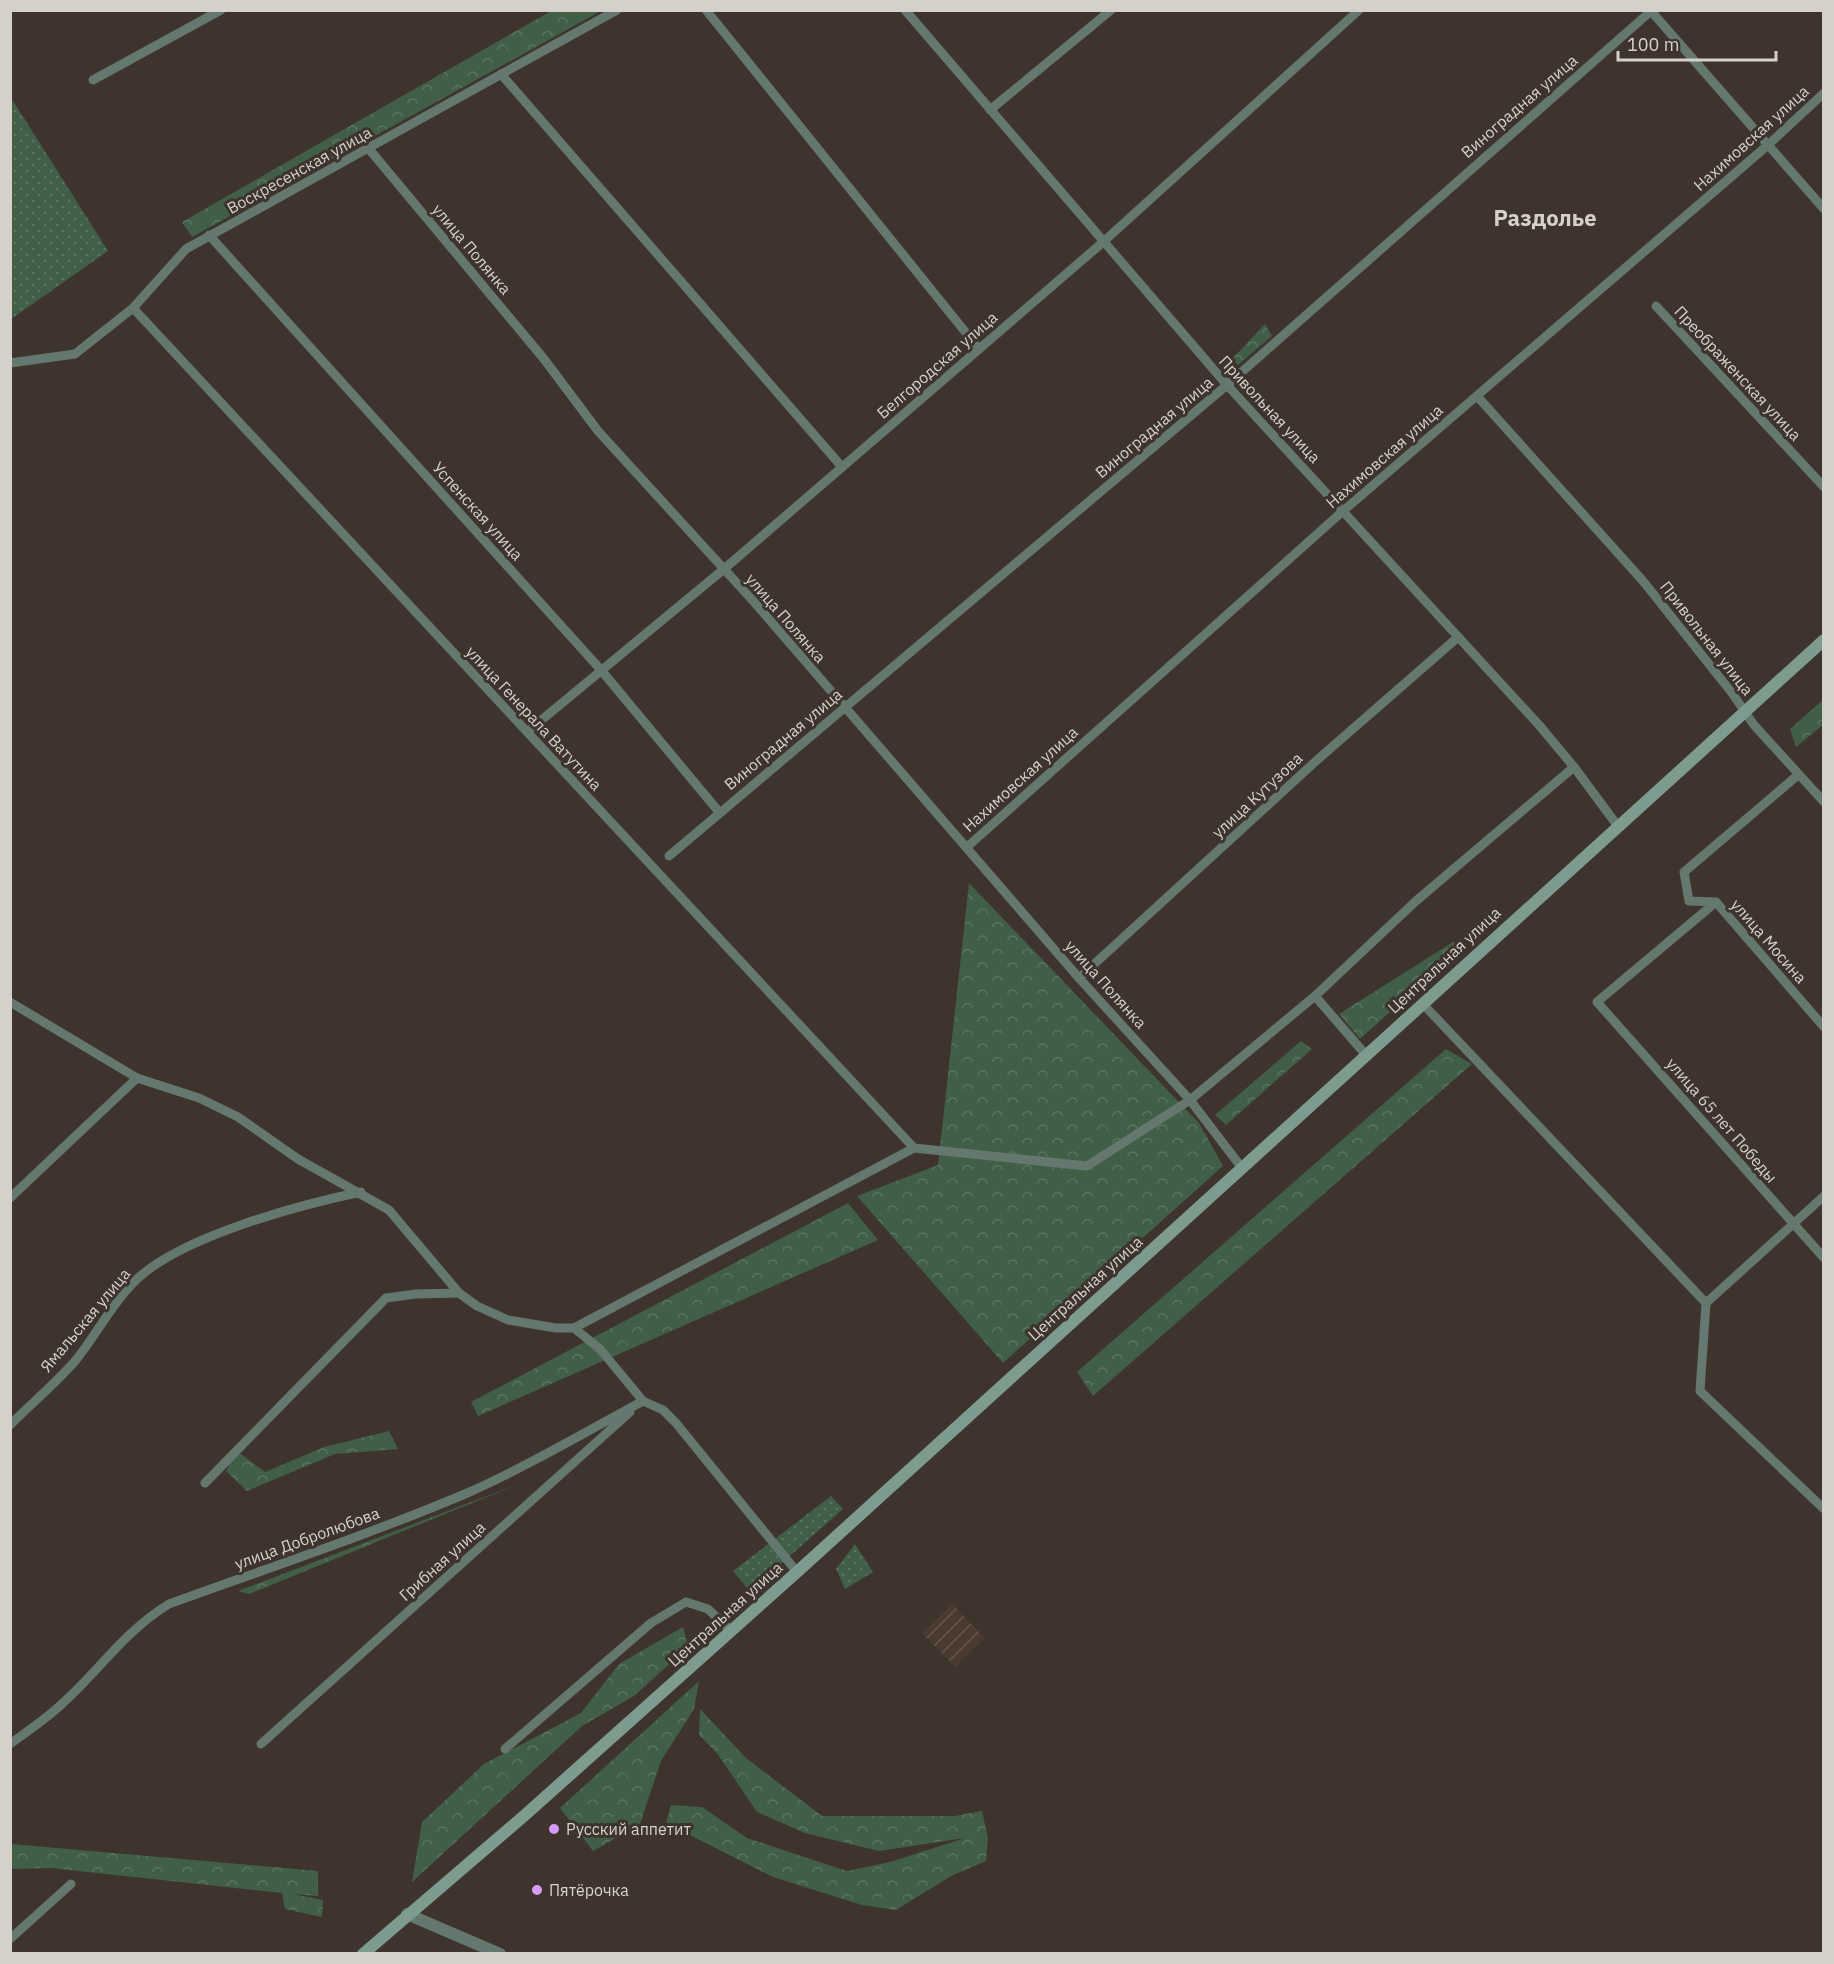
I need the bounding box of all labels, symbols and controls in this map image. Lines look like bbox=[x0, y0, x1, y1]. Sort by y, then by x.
scale bar bbox=[1618, 24, 1776, 62]
text: 100 m bbox=[1627, 33, 1679, 56]
street label: Виноградная улица bbox=[1457, 50, 1582, 162]
street label: Нахимовская улица bbox=[1689, 81, 1813, 195]
street label: Воскресенская улица bbox=[223, 122, 375, 218]
street label: улица Полянка bbox=[428, 200, 516, 299]
district label: Раздолье bbox=[1493, 203, 1597, 232]
street label: Преображенская улица bbox=[1670, 301, 1806, 445]
street label: Белгородская улица bbox=[873, 307, 1002, 423]
street label: Привольная улица bbox=[1215, 351, 1325, 467]
street label: Виноградная улица bbox=[1091, 372, 1217, 482]
street label: Нахимовская улица bbox=[1321, 399, 1447, 512]
street label: Успенская улица bbox=[429, 458, 528, 565]
street label: улица Полянка bbox=[742, 569, 831, 667]
street label: Привольная улица bbox=[1656, 577, 1758, 700]
street label: улица Генерала Ватутина bbox=[462, 642, 606, 795]
street label: Виноградная улица bbox=[720, 684, 846, 794]
street label: Нахимовская улица bbox=[958, 722, 1082, 836]
street label: улица Кутузова bbox=[1208, 748, 1307, 842]
street label: улица Мосина bbox=[1727, 895, 1811, 988]
street label: Центральная улица bbox=[1383, 902, 1505, 1018]
street label: улица Полянка bbox=[1061, 936, 1151, 1033]
street label: улица 65 лет Победы bbox=[1662, 1053, 1782, 1187]
street label: Центральная улица bbox=[1024, 1231, 1147, 1345]
street label: Ямальская улица bbox=[36, 1264, 135, 1376]
street label: улица Добролюбова bbox=[232, 1502, 383, 1574]
street label: Грибная улица bbox=[395, 1517, 490, 1605]
street label: Центральная улица bbox=[664, 1557, 787, 1671]
place label: Русский аппетит bbox=[566, 1819, 692, 1839]
marker: Русский аппетит bbox=[547, 1822, 561, 1836]
place label: Пятёрочка bbox=[549, 1880, 629, 1900]
marker: Пятёрочка bbox=[530, 1883, 544, 1897]

